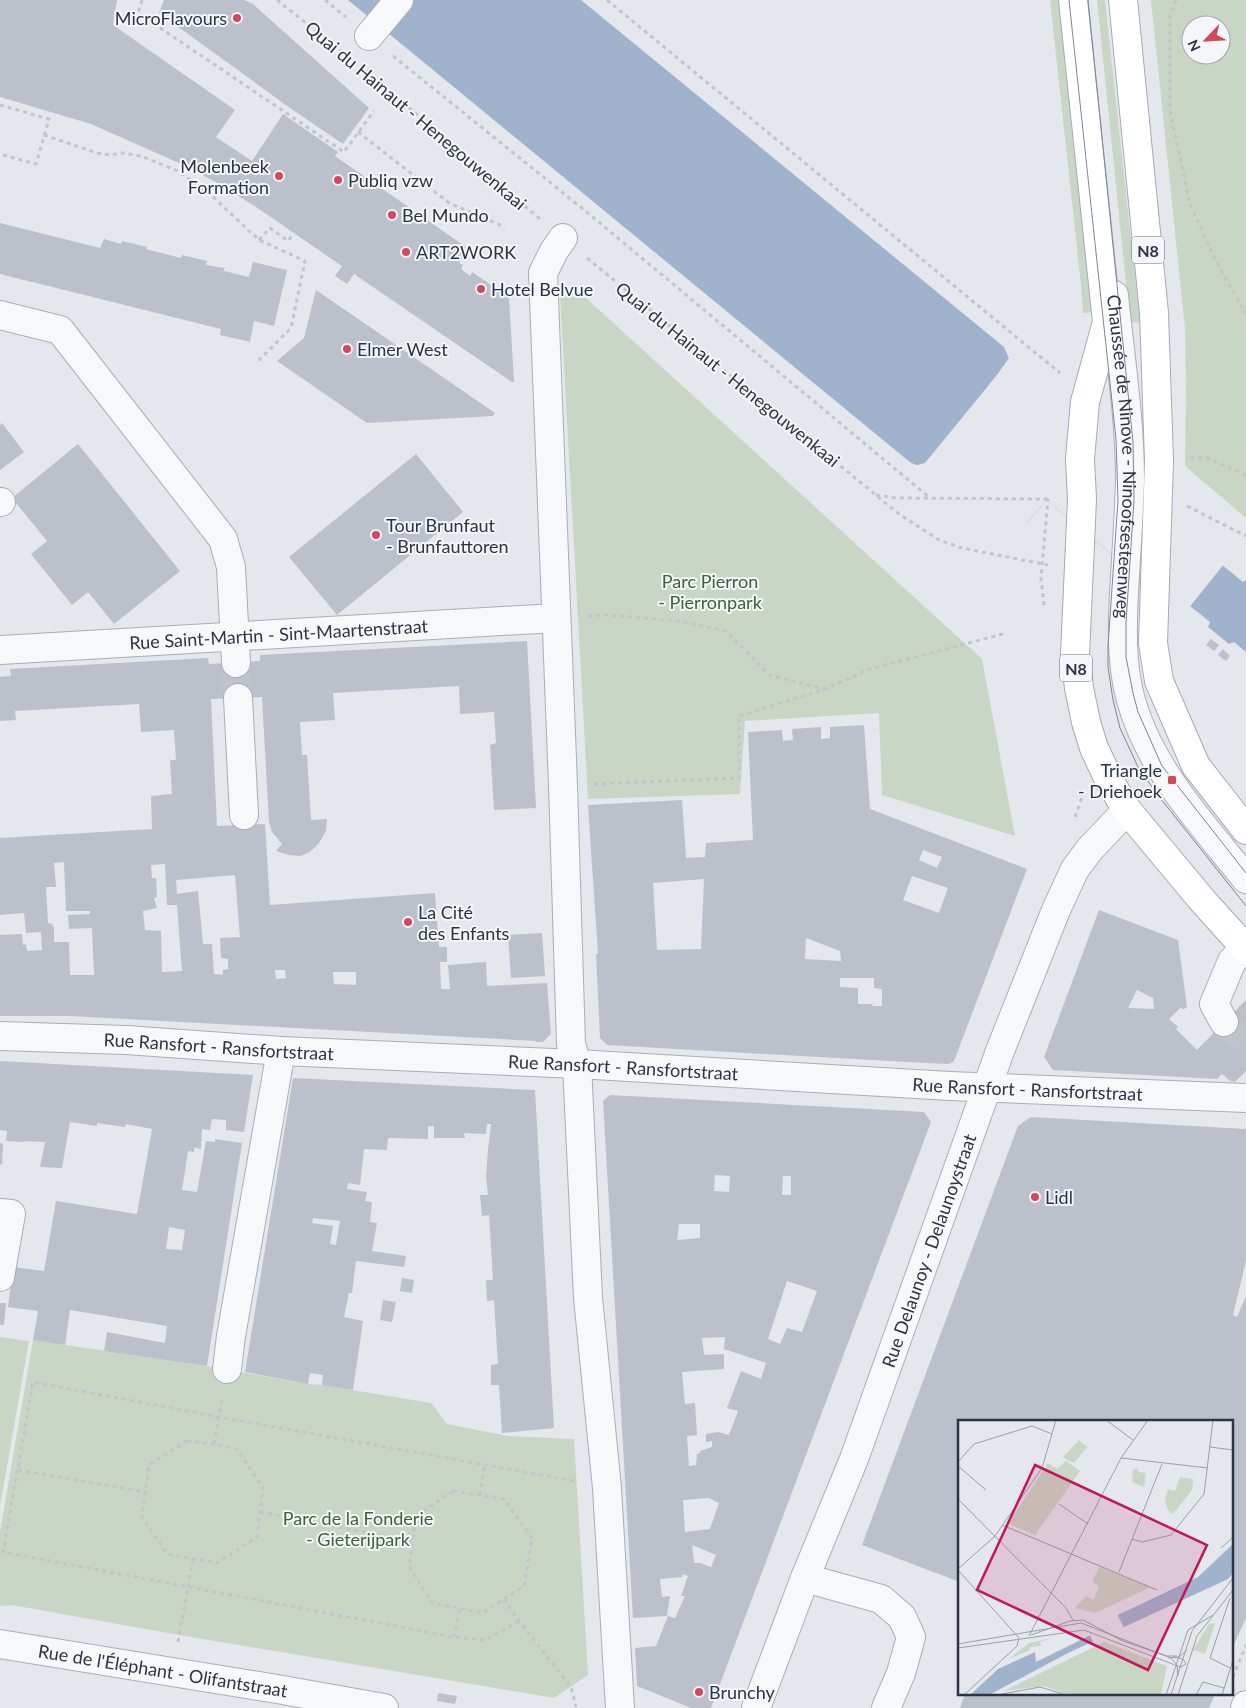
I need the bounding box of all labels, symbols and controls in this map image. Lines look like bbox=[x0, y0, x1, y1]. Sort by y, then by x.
place label: MicroFlavours bbox=[115, 7, 227, 29]
marker: MicroFlavours bbox=[231, 12, 243, 24]
north arrow bbox=[1181, 15, 1231, 65]
street label: Quai du Hainaut - Henegouwenkaai bbox=[301, 16, 531, 214]
text: N bbox=[1184, 37, 1204, 54]
place label: Molenbeek Formation bbox=[180, 155, 270, 198]
place label: Publiq vzw bbox=[348, 169, 433, 191]
marker: Molenbeek Formation bbox=[273, 170, 285, 182]
marker: Publiq vzw bbox=[332, 174, 344, 186]
place label: Bel Mundo bbox=[402, 204, 489, 226]
marker: Bel Mundo bbox=[386, 209, 398, 221]
road number: N8 bbox=[1132, 236, 1164, 264]
place label: ART2WORK bbox=[416, 241, 516, 263]
marker: ART2WORK bbox=[400, 246, 412, 258]
street label: Quai du Hainaut - Henegouwenkaai bbox=[612, 277, 844, 471]
place label: Hotel Belvue bbox=[491, 278, 593, 300]
marker: Hotel Belvue bbox=[475, 283, 487, 295]
street label: Chaussée de Ninove - Ninoofsesteenweg bbox=[1103, 293, 1141, 619]
place label: Elmer West bbox=[357, 338, 448, 360]
marker: Elmer West bbox=[341, 343, 353, 355]
place label: Tour Brunfaut - Brunfauttoren bbox=[386, 514, 509, 557]
marker: Tour Brunfaut - Brunfauttoren bbox=[370, 529, 382, 541]
park label: Parc Pierron - Pierronpark bbox=[658, 570, 763, 613]
street label: Rue Saint-Martin - Sint-Maartenstraat bbox=[129, 614, 429, 654]
road number: N8 bbox=[1060, 654, 1092, 681]
place label: Triangle - Driehoek bbox=[1078, 759, 1163, 802]
marker: Triangle - Driehoek bbox=[1166, 774, 1178, 786]
place label: La Cité des Enfants bbox=[418, 901, 510, 944]
marker: La Cité des Enfants bbox=[402, 916, 414, 928]
street label: Rue Ransfort - Ransfortstraat bbox=[103, 1028, 335, 1064]
street label: Rue Ransfort - Ransfortstraat bbox=[508, 1050, 739, 1085]
street label: Rue Ransfort - Ransfortstraat bbox=[912, 1073, 1144, 1105]
street label: Rue Delaunoy - Delaunoystraat bbox=[877, 1130, 981, 1370]
place label: Lidl bbox=[1045, 1186, 1073, 1208]
marker: Lidl bbox=[1029, 1191, 1041, 1203]
inset map bbox=[958, 1420, 1234, 1696]
park label: Parc de la Fonderie - Gieterijpark bbox=[283, 1507, 433, 1550]
street label: Rue de l'Éléphant - Olifantstraat bbox=[37, 1639, 290, 1702]
place label: Brunchy bbox=[709, 1681, 775, 1703]
marker: Brunchy bbox=[693, 1686, 705, 1698]

